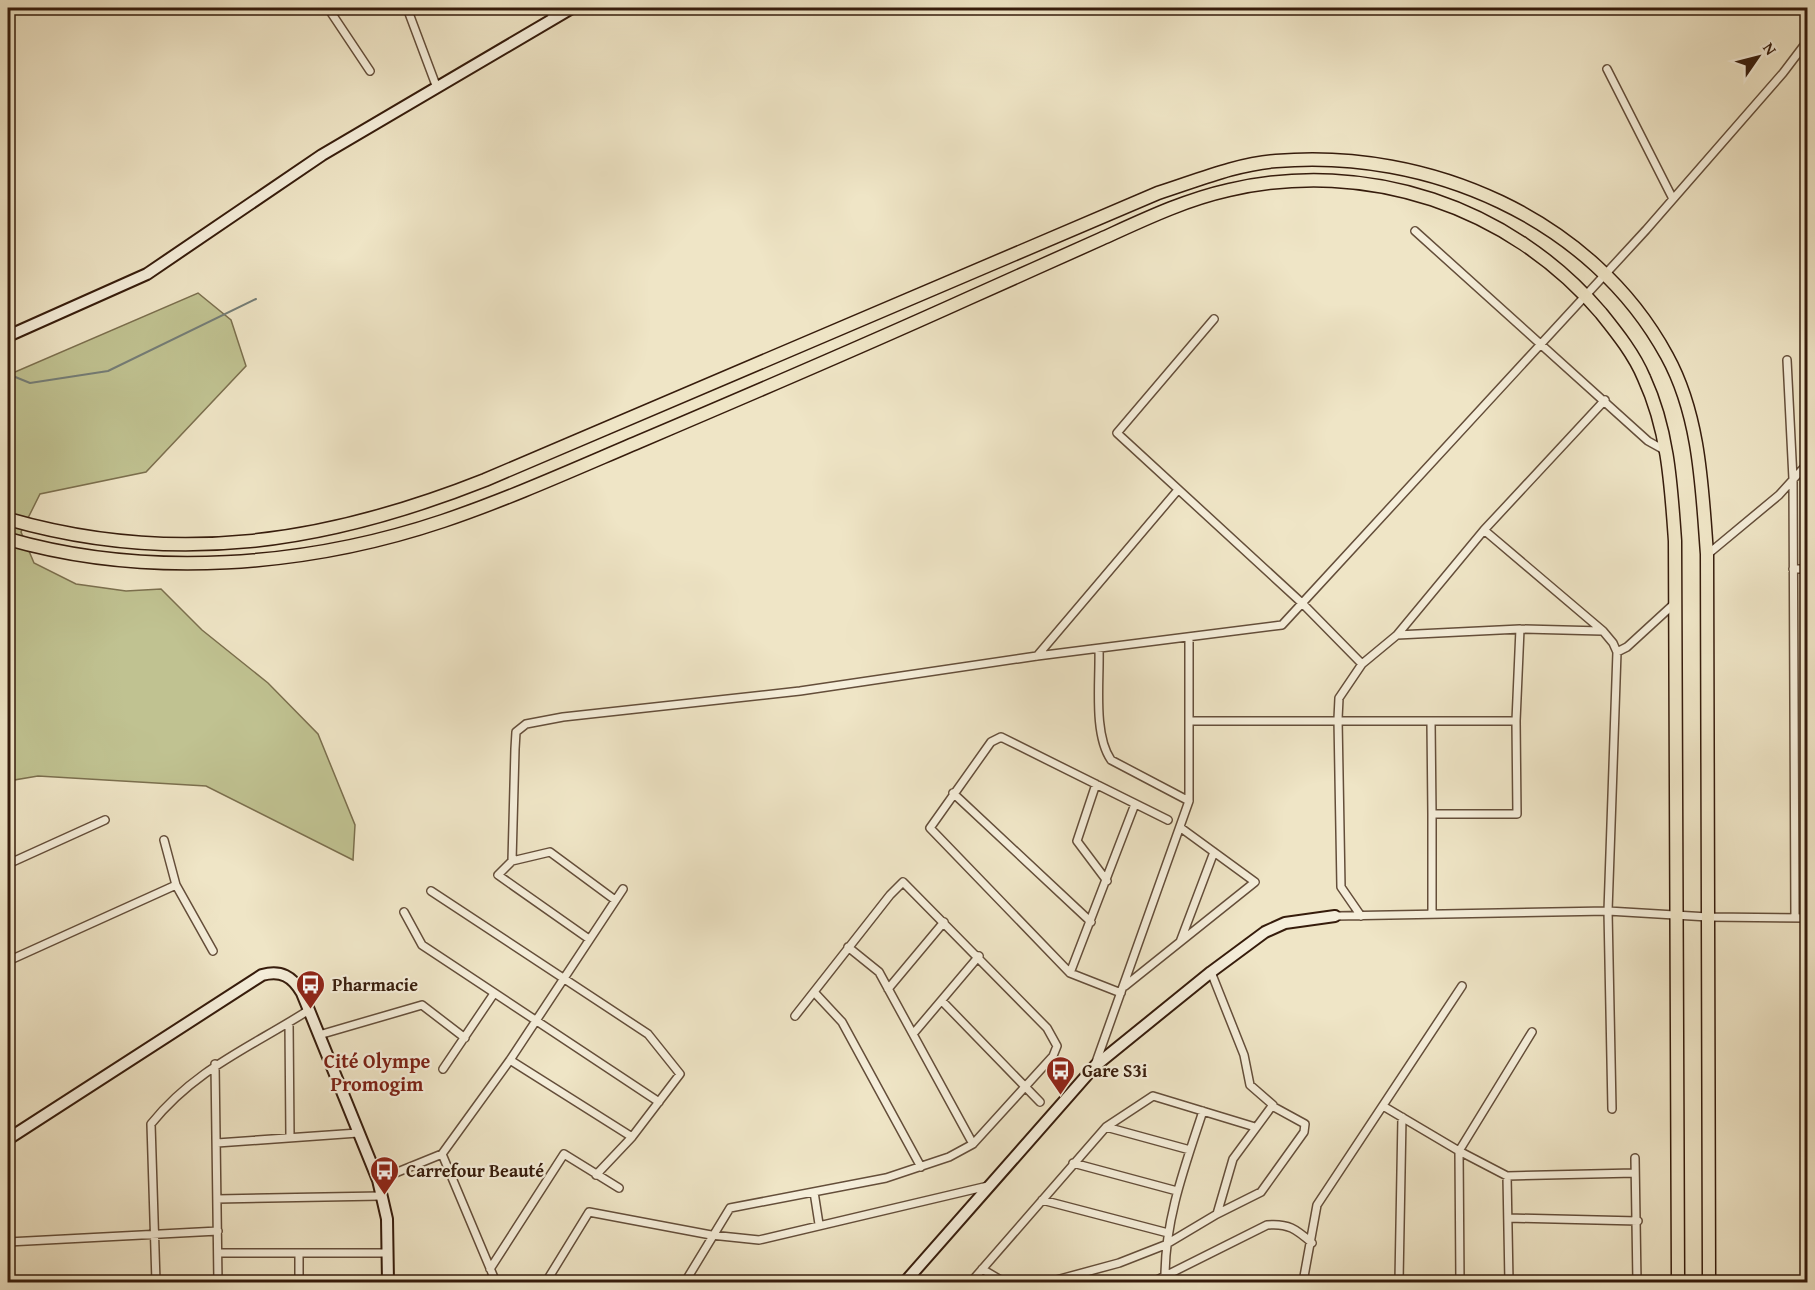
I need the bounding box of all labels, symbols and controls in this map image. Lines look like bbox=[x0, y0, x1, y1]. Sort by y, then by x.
north arrow bbox=[1728, 27, 1788, 87]
text: N bbox=[1757, 37, 1783, 60]
bus stop icon: Pharmacie bbox=[295, 968, 327, 1010]
place label: Pharmacie bbox=[332, 971, 418, 998]
district label: Cité Olympe Promogim bbox=[324, 1046, 431, 1098]
bus stop icon: Gare S3i bbox=[1045, 1054, 1077, 1096]
place label: Gare S3i bbox=[1082, 1057, 1148, 1084]
bus stop icon: Carrefour Beauté bbox=[369, 1154, 401, 1196]
place label: Carrefour Beauté bbox=[406, 1157, 544, 1184]

